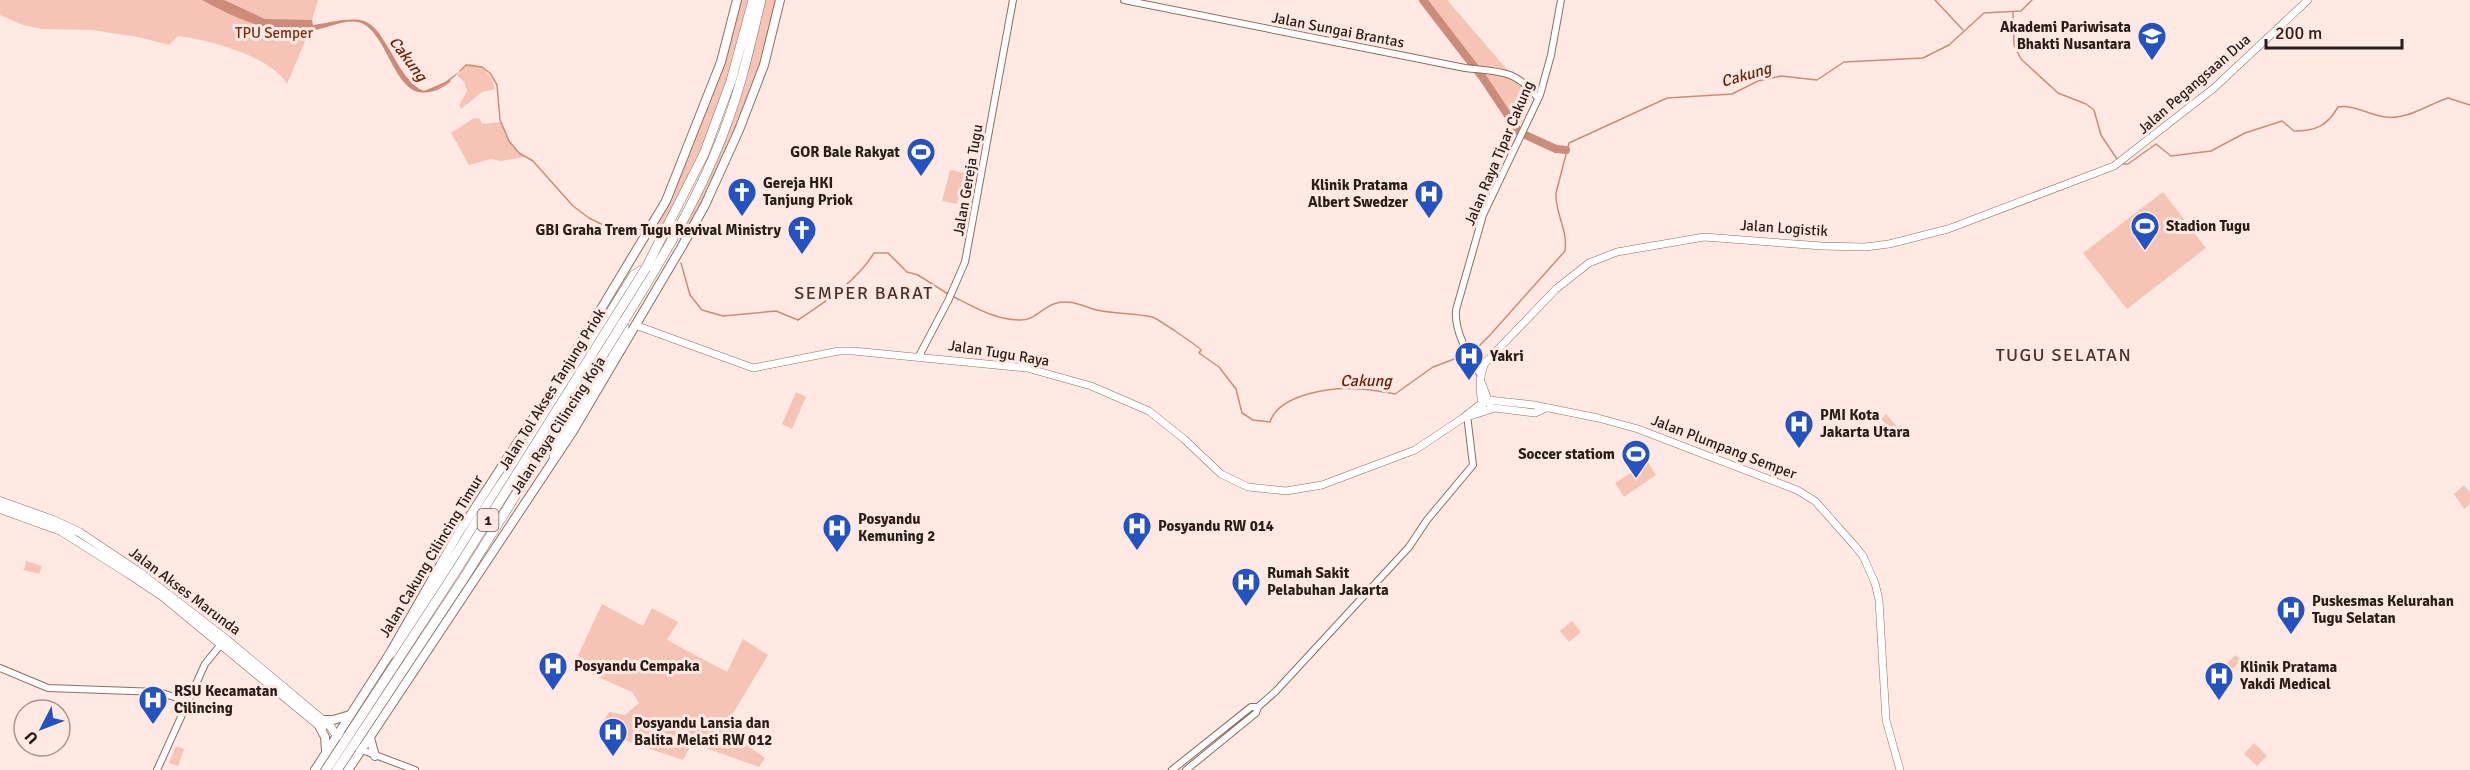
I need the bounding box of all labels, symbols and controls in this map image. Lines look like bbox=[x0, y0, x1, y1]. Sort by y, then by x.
street label: Jalan Sungai Brantas bbox=[1270, 8, 1406, 52]
scale bar bbox=[2266, 12, 2402, 50]
place label: Akademi Pariwisata Bhakti Nusantara bbox=[2000, 18, 2131, 53]
school or university icon: Akademi Pariwisata Bhakti Nusantara bbox=[2136, 20, 2168, 62]
text: 200 m bbox=[2275, 22, 2322, 44]
park label: TPU Semper bbox=[235, 24, 313, 42]
street label: Jalan Pegangsaan Dua bbox=[2134, 30, 2254, 138]
water label: Cakung bbox=[385, 32, 432, 87]
water label: Cakung bbox=[1719, 58, 1775, 92]
street label: Jalan Raya Tipar Cakung bbox=[1460, 78, 1538, 228]
street label: Jalan Gereja Tugu bbox=[949, 123, 987, 237]
sports icon: GOR Bale Rakyat bbox=[905, 136, 937, 178]
place label: GOR Bale Rakyat bbox=[790, 143, 900, 161]
place label: Gereja HKI Tanjung Priok bbox=[763, 174, 853, 209]
church icon: Gereja HKI Tanjung Priok bbox=[726, 176, 758, 218]
place label: Klinik Pratama Albert Swedzer bbox=[1308, 176, 1408, 211]
hospital icon: Klinik Pratama Albert Swedzer bbox=[1413, 178, 1445, 220]
sports icon: Stadion Tugu bbox=[2129, 210, 2161, 252]
church icon: GBI Graha Trem Tugu Revival Ministry bbox=[786, 214, 818, 256]
street label: Jalan Logistik bbox=[1739, 216, 1829, 240]
place label: Stadion Tugu bbox=[2166, 217, 2250, 235]
place label: GBI Graha Trem Tugu Revival Ministry bbox=[536, 221, 782, 239]
district label: SEMPER BARAT bbox=[794, 282, 934, 304]
street label: Jalan Tol Akses Tanjung Priok bbox=[495, 305, 609, 473]
street label: Jalan Tugu Raya bbox=[947, 336, 1051, 370]
hospital icon: Yakri bbox=[1453, 340, 1485, 382]
district label: TUGU SELATAN bbox=[1996, 344, 2132, 366]
place label: Yakri bbox=[1489, 347, 1524, 365]
street label: Jalan Raya Cilincing Koja bbox=[507, 353, 609, 497]
water label: Cakung bbox=[1340, 371, 1393, 391]
place label: PMI Kota Jakarta Utara bbox=[1820, 406, 1910, 441]
hospital icon: PMI Kota Jakarta Utara bbox=[1783, 408, 1815, 450]
street label: Jalan Plumpang Semper bbox=[1649, 411, 1800, 483]
sports icon: Soccer statiom bbox=[1620, 438, 1652, 480]
place label: Soccer statiom bbox=[1518, 445, 1615, 463]
street label: Jalan Cakung Cilincing Timur bbox=[375, 471, 487, 641]
road number: 1 bbox=[478, 509, 498, 531]
place label: Posyandu Kemuning 2 bbox=[858, 510, 935, 545]
hospital icon: Posyandu RW 014 bbox=[1121, 510, 1153, 552]
hospital icon: Posyandu Kemuning 2 bbox=[821, 512, 853, 554]
place label: Posyandu RW 014 bbox=[1158, 517, 1274, 535]
street label: Jalan Akses Marunda bbox=[126, 543, 244, 639]
place label: Rumah Sakit Pelabuhan Jakarta bbox=[1267, 564, 1389, 599]
hospital icon: Rumah Sakit Pelabuhan Jakarta bbox=[1230, 566, 1262, 608]
place label: Puskesmas Kelurahan Tugu Selatan bbox=[2312, 592, 2454, 627]
hospital icon: Puskesmas Kelurahan Tugu Selatan bbox=[2275, 594, 2307, 636]
hospital icon: Posyandu Cempaka bbox=[537, 650, 569, 692]
place label: Posyandu Cempaka bbox=[574, 657, 700, 675]
place label: Klinik Pratama Yakdi Medical bbox=[2239, 658, 2338, 693]
hospital icon: Klinik Pratama Yakdi Medical bbox=[2203, 660, 2235, 702]
place label: RSU Kecamatan Cilincing bbox=[174, 682, 278, 717]
hospital icon: RSU Kecamatan Cilincing bbox=[137, 684, 169, 726]
north arrow bbox=[12, 698, 72, 758]
place label: Posyandu Lansia dan Balita Melati RW 012 bbox=[634, 714, 772, 749]
hospital icon: Posyandu Lansia dan Balita Melati RW 012 bbox=[597, 716, 629, 758]
text: U bbox=[21, 727, 43, 748]

